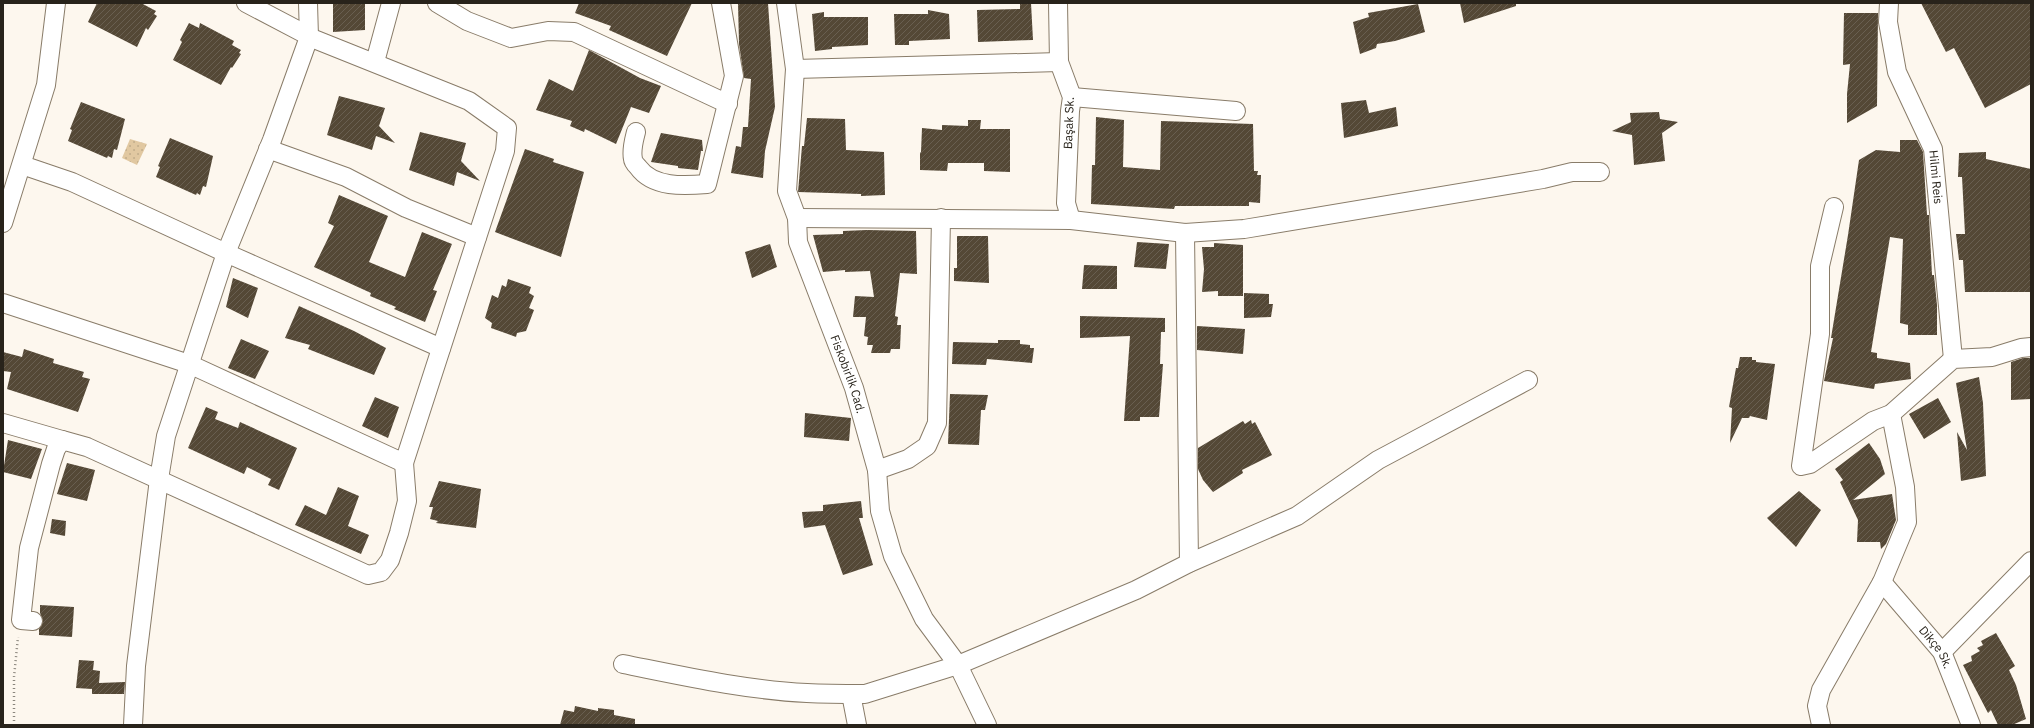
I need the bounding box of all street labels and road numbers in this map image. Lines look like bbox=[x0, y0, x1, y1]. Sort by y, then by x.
street label: Başak Sk. bbox=[1060, 97, 1077, 149]
street label: Hilmi Reis bbox=[1926, 149, 1946, 205]
street label: Fiskobirlik Cad. bbox=[827, 333, 869, 415]
street label: Dikçe Sk. bbox=[1916, 623, 1956, 671]

